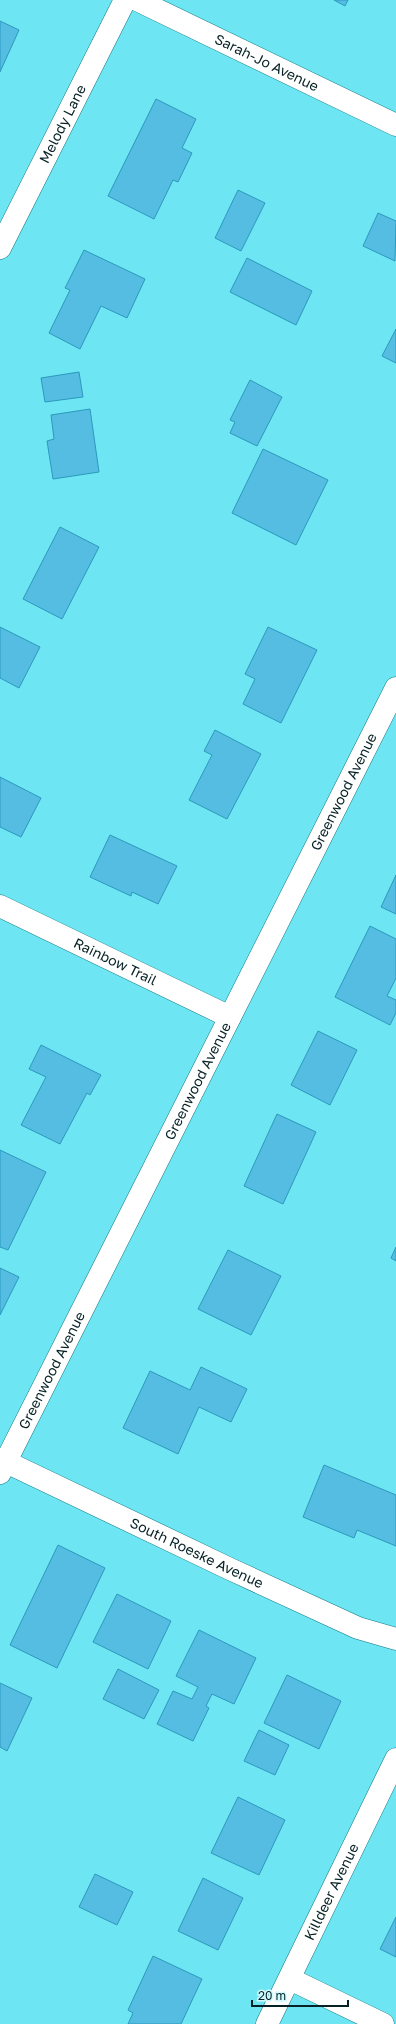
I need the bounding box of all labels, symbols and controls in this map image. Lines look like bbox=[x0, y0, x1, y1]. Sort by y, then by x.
street label: Sarah-Jo Avenue bbox=[212, 30, 322, 94]
street label: Melody Lane bbox=[35, 82, 89, 166]
street label: Greenwood Avenue bbox=[306, 730, 380, 853]
street label: Rainbow Trail bbox=[71, 934, 160, 988]
street label: Greenwood Avenue bbox=[161, 1019, 234, 1142]
street label: Greenwood Avenue bbox=[15, 1308, 88, 1432]
street label: South Roeske Avenue bbox=[128, 1514, 266, 1591]
street label: Killdeer Avenue bbox=[300, 1840, 362, 1943]
scale bar bbox=[252, 1982, 348, 2008]
text: 20 m bbox=[258, 1988, 286, 2003]

